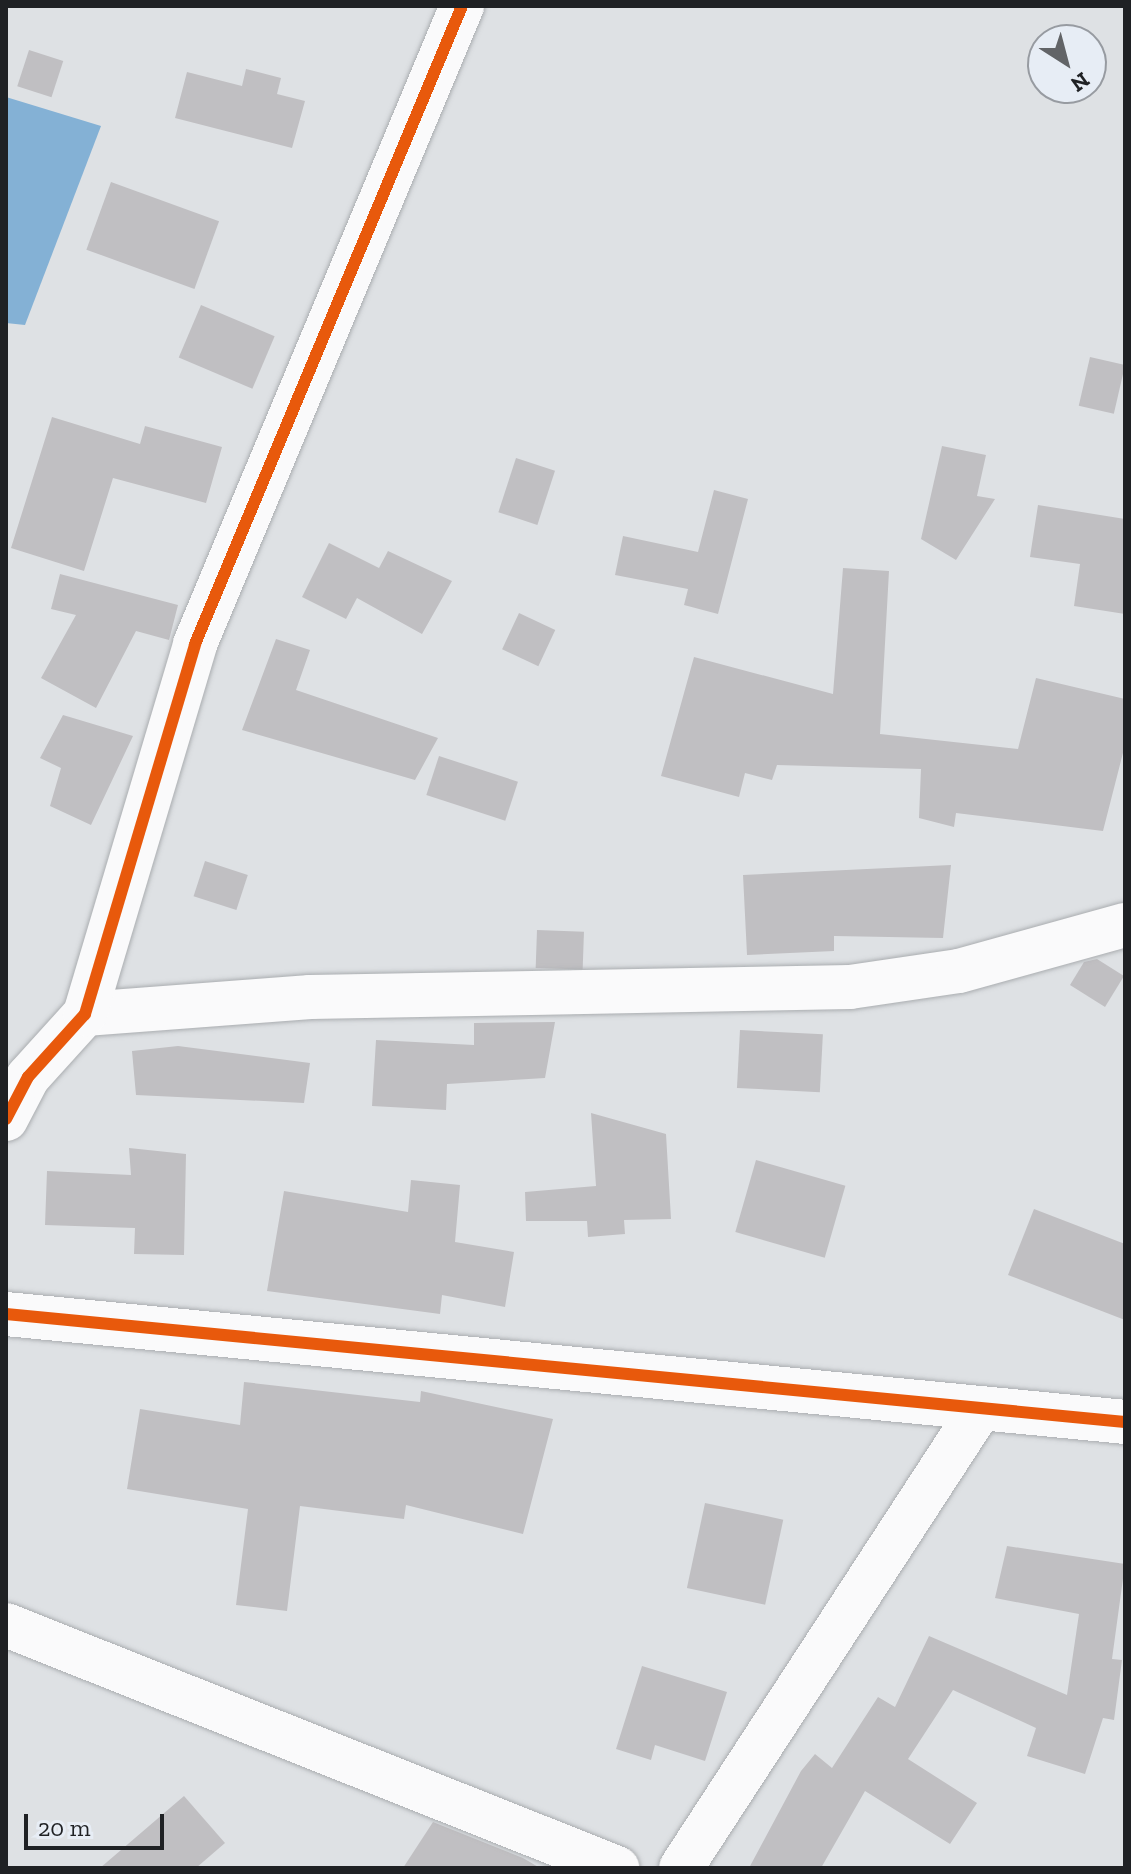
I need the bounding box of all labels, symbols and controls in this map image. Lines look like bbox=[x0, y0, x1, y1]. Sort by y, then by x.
north arrow bbox=[1027, 24, 1107, 104]
text: N bbox=[1066, 66, 1095, 98]
scale bar bbox=[28, 1798, 168, 1848]
text: 20 m bbox=[38, 1813, 90, 1842]

